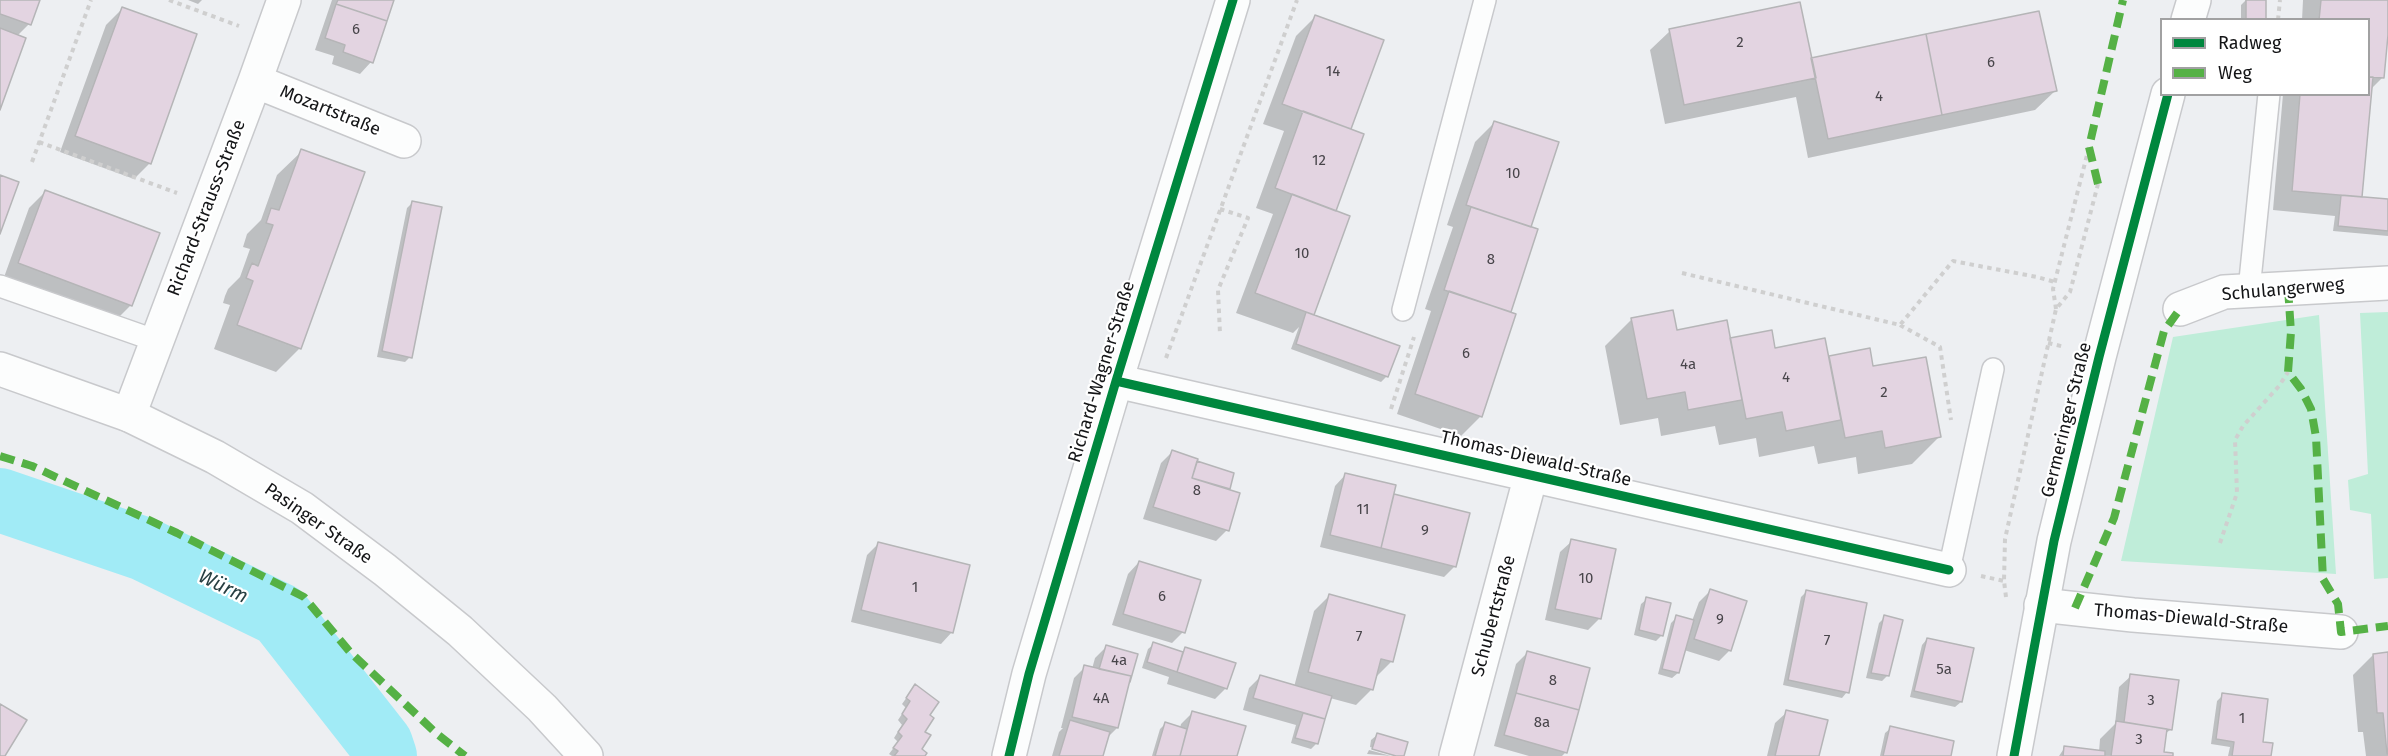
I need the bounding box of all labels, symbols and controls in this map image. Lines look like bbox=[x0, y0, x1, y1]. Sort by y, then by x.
legend bbox=[2160, 18, 2370, 96]
house number: 6 bbox=[352, 21, 360, 39]
text: Radweg bbox=[2218, 32, 2281, 54]
house number: 2 bbox=[1736, 34, 1744, 52]
house number: 6 bbox=[1987, 54, 1995, 72]
text: Weg bbox=[2218, 62, 2252, 84]
house number: 14 bbox=[1326, 63, 1340, 81]
street label: Mozartstraße bbox=[276, 81, 384, 141]
house number: 4 bbox=[1875, 88, 1883, 106]
street label: Richard-Strauss-Straße bbox=[163, 117, 251, 299]
house number: 12 bbox=[1312, 152, 1326, 170]
house number: 10 bbox=[1506, 165, 1520, 183]
house number: 10 bbox=[1295, 245, 1309, 263]
house number: 8 bbox=[1487, 251, 1495, 269]
street label: Schulangerweg bbox=[2221, 274, 2345, 306]
street label: Richard-Wagner-Straße bbox=[1064, 279, 1140, 465]
street label: Germeringer Straße bbox=[2037, 340, 2097, 500]
house number: 6 bbox=[1462, 345, 1470, 363]
house number: 4a bbox=[1680, 356, 1696, 374]
house number: 4 bbox=[1782, 369, 1790, 387]
house number: 2 bbox=[1880, 384, 1888, 402]
street label: Thomas-Diewald-Straße bbox=[1439, 427, 1633, 491]
street label: Pasinger Straße bbox=[260, 479, 376, 569]
house number: 8 bbox=[1193, 482, 1201, 500]
house number: 11 bbox=[1357, 501, 1369, 519]
house number: 9 bbox=[1421, 522, 1429, 540]
street label: Schubertstraße bbox=[1467, 553, 1521, 679]
water label: Würm bbox=[194, 565, 252, 609]
house number: 10 bbox=[1579, 570, 1593, 588]
house number: 1 bbox=[912, 579, 918, 597]
house number: 6 bbox=[1158, 588, 1166, 606]
street label: Thomas-Diewald-Straße bbox=[2093, 600, 2289, 638]
house number: 9 bbox=[1716, 611, 1724, 629]
house number: 7 bbox=[1356, 628, 1362, 646]
house number: 7 bbox=[1824, 632, 1830, 650]
house number: 4a bbox=[1111, 652, 1127, 670]
house number: 5a bbox=[1936, 661, 1952, 679]
house number: 8 bbox=[1549, 672, 1557, 690]
house number: 4A bbox=[1093, 690, 1109, 708]
house number: 3 bbox=[2147, 692, 2155, 710]
house number: 1 bbox=[2239, 710, 2245, 728]
house number: 8a bbox=[1534, 714, 1550, 732]
house number: 3 bbox=[2135, 731, 2143, 749]

